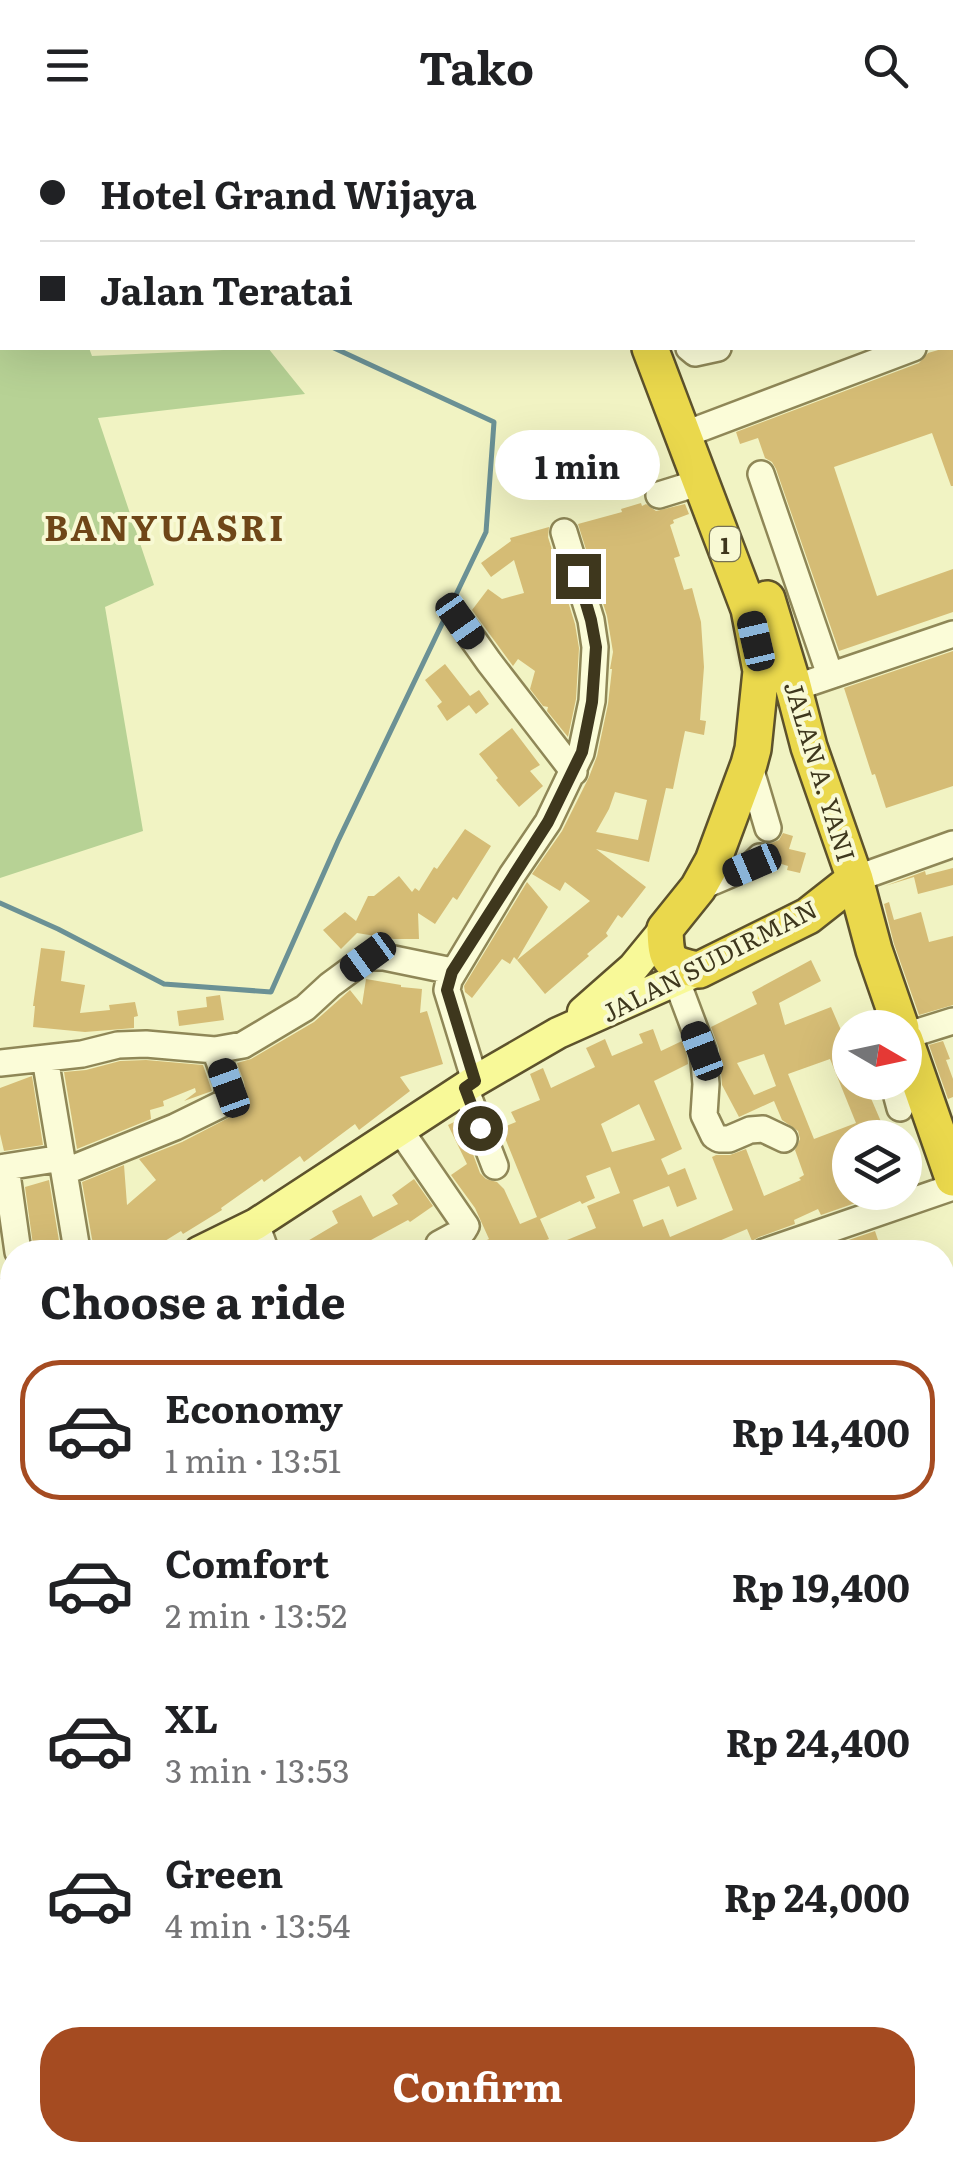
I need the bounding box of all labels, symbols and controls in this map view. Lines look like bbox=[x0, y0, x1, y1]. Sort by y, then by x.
text: Tako bbox=[419, 32, 534, 99]
icon: menu bbox=[40, 38, 95, 93]
icon: search bbox=[858, 38, 913, 93]
text: Hotel Grand Wijaya bbox=[100, 164, 477, 221]
text: Jalan Teratai bbox=[100, 260, 353, 317]
callout: 1 min bbox=[496, 431, 660, 501]
text: 1 min bbox=[535, 441, 620, 489]
district label: BANYUASRI bbox=[44, 500, 286, 552]
road number: 1 bbox=[710, 527, 740, 561]
route end bbox=[556, 554, 601, 599]
car bbox=[431, 588, 489, 654]
car bbox=[735, 608, 777, 674]
street label: JALAN A. YANI bbox=[776, 676, 866, 866]
car bbox=[719, 839, 785, 891]
street label: JALAN SUDIRMAN bbox=[595, 890, 823, 1030]
car bbox=[335, 927, 401, 987]
north arrow bbox=[832, 1010, 922, 1100]
map controls bbox=[832, 1010, 922, 1210]
car bbox=[677, 1018, 727, 1084]
car bbox=[205, 1055, 253, 1121]
route start bbox=[458, 1106, 503, 1151]
button: layers bbox=[832, 1120, 922, 1210]
text: Choose a ride bbox=[40, 1266, 346, 1333]
text: Economy bbox=[165, 1378, 343, 1435]
icon: car bbox=[45, 1385, 135, 1475]
text: Rp 14,400 bbox=[731, 1402, 910, 1459]
text: 1 min · 13:51 bbox=[165, 1435, 341, 1483]
text: Comfort bbox=[165, 1533, 329, 1590]
icon: car bbox=[45, 1540, 135, 1630]
text: Rp 19,400 bbox=[731, 1557, 910, 1614]
text: 2 min · 13:52 bbox=[165, 1590, 347, 1638]
text: XL bbox=[165, 1688, 218, 1745]
icon: car bbox=[45, 1695, 135, 1785]
text: Rp 24,400 bbox=[725, 1712, 910, 1769]
text: 3 min · 13:53 bbox=[165, 1745, 350, 1793]
text: Green bbox=[165, 1843, 283, 1900]
icon: car bbox=[45, 1850, 135, 1940]
text: Rp 24,000 bbox=[724, 1867, 910, 1924]
text: 4 min · 13:54 bbox=[165, 1900, 350, 1948]
button: Confirm bbox=[40, 2027, 915, 2142]

